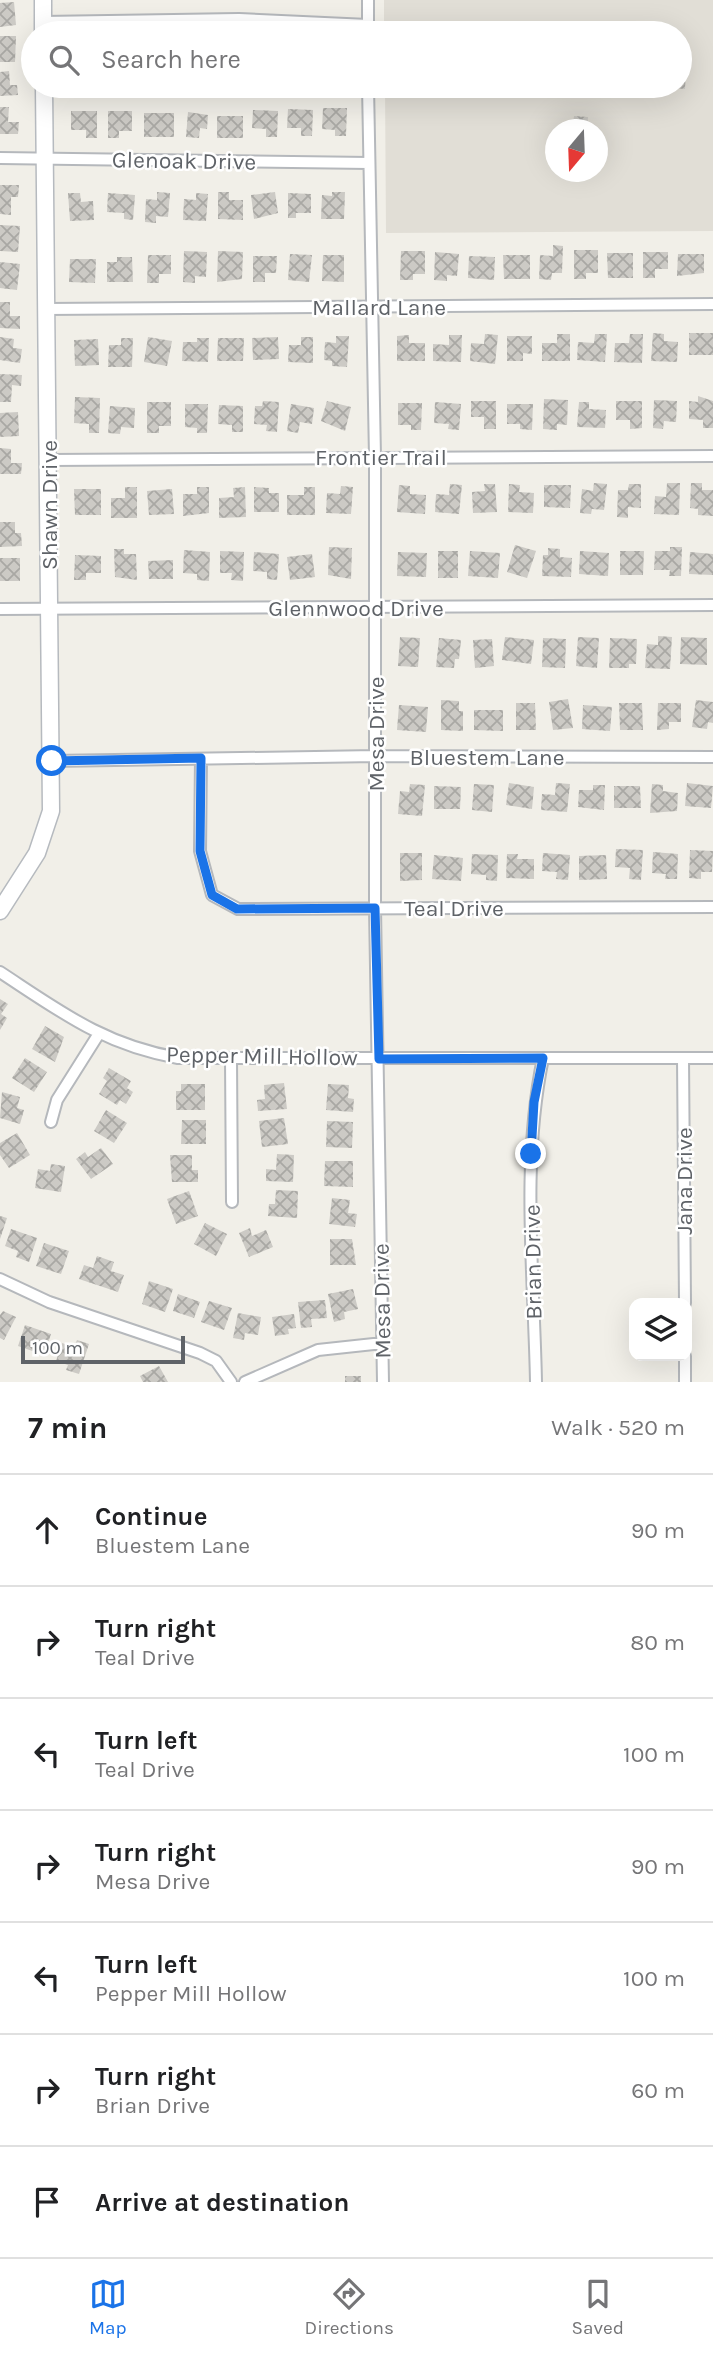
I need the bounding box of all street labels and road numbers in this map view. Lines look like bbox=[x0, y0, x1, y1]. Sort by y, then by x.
street label: Glenoak Drive bbox=[112, 146, 256, 176]
street label: Mallard Lane bbox=[312, 294, 446, 321]
street label: Shawn Drive bbox=[36, 440, 63, 570]
street label: Frontier Trail bbox=[315, 444, 447, 471]
street label: Glennwood Drive bbox=[268, 595, 444, 622]
street label: Mesa Drive bbox=[363, 676, 390, 792]
street label: Bluestem Lane bbox=[409, 744, 565, 771]
street label: Teal Drive bbox=[404, 895, 504, 922]
street label: Pepper Mill Hollow bbox=[166, 1041, 358, 1071]
street label: Jana Drive bbox=[671, 1127, 698, 1235]
street label: Brian Drive bbox=[518, 1204, 548, 1320]
street label: Mesa Drive bbox=[367, 1243, 397, 1359]

